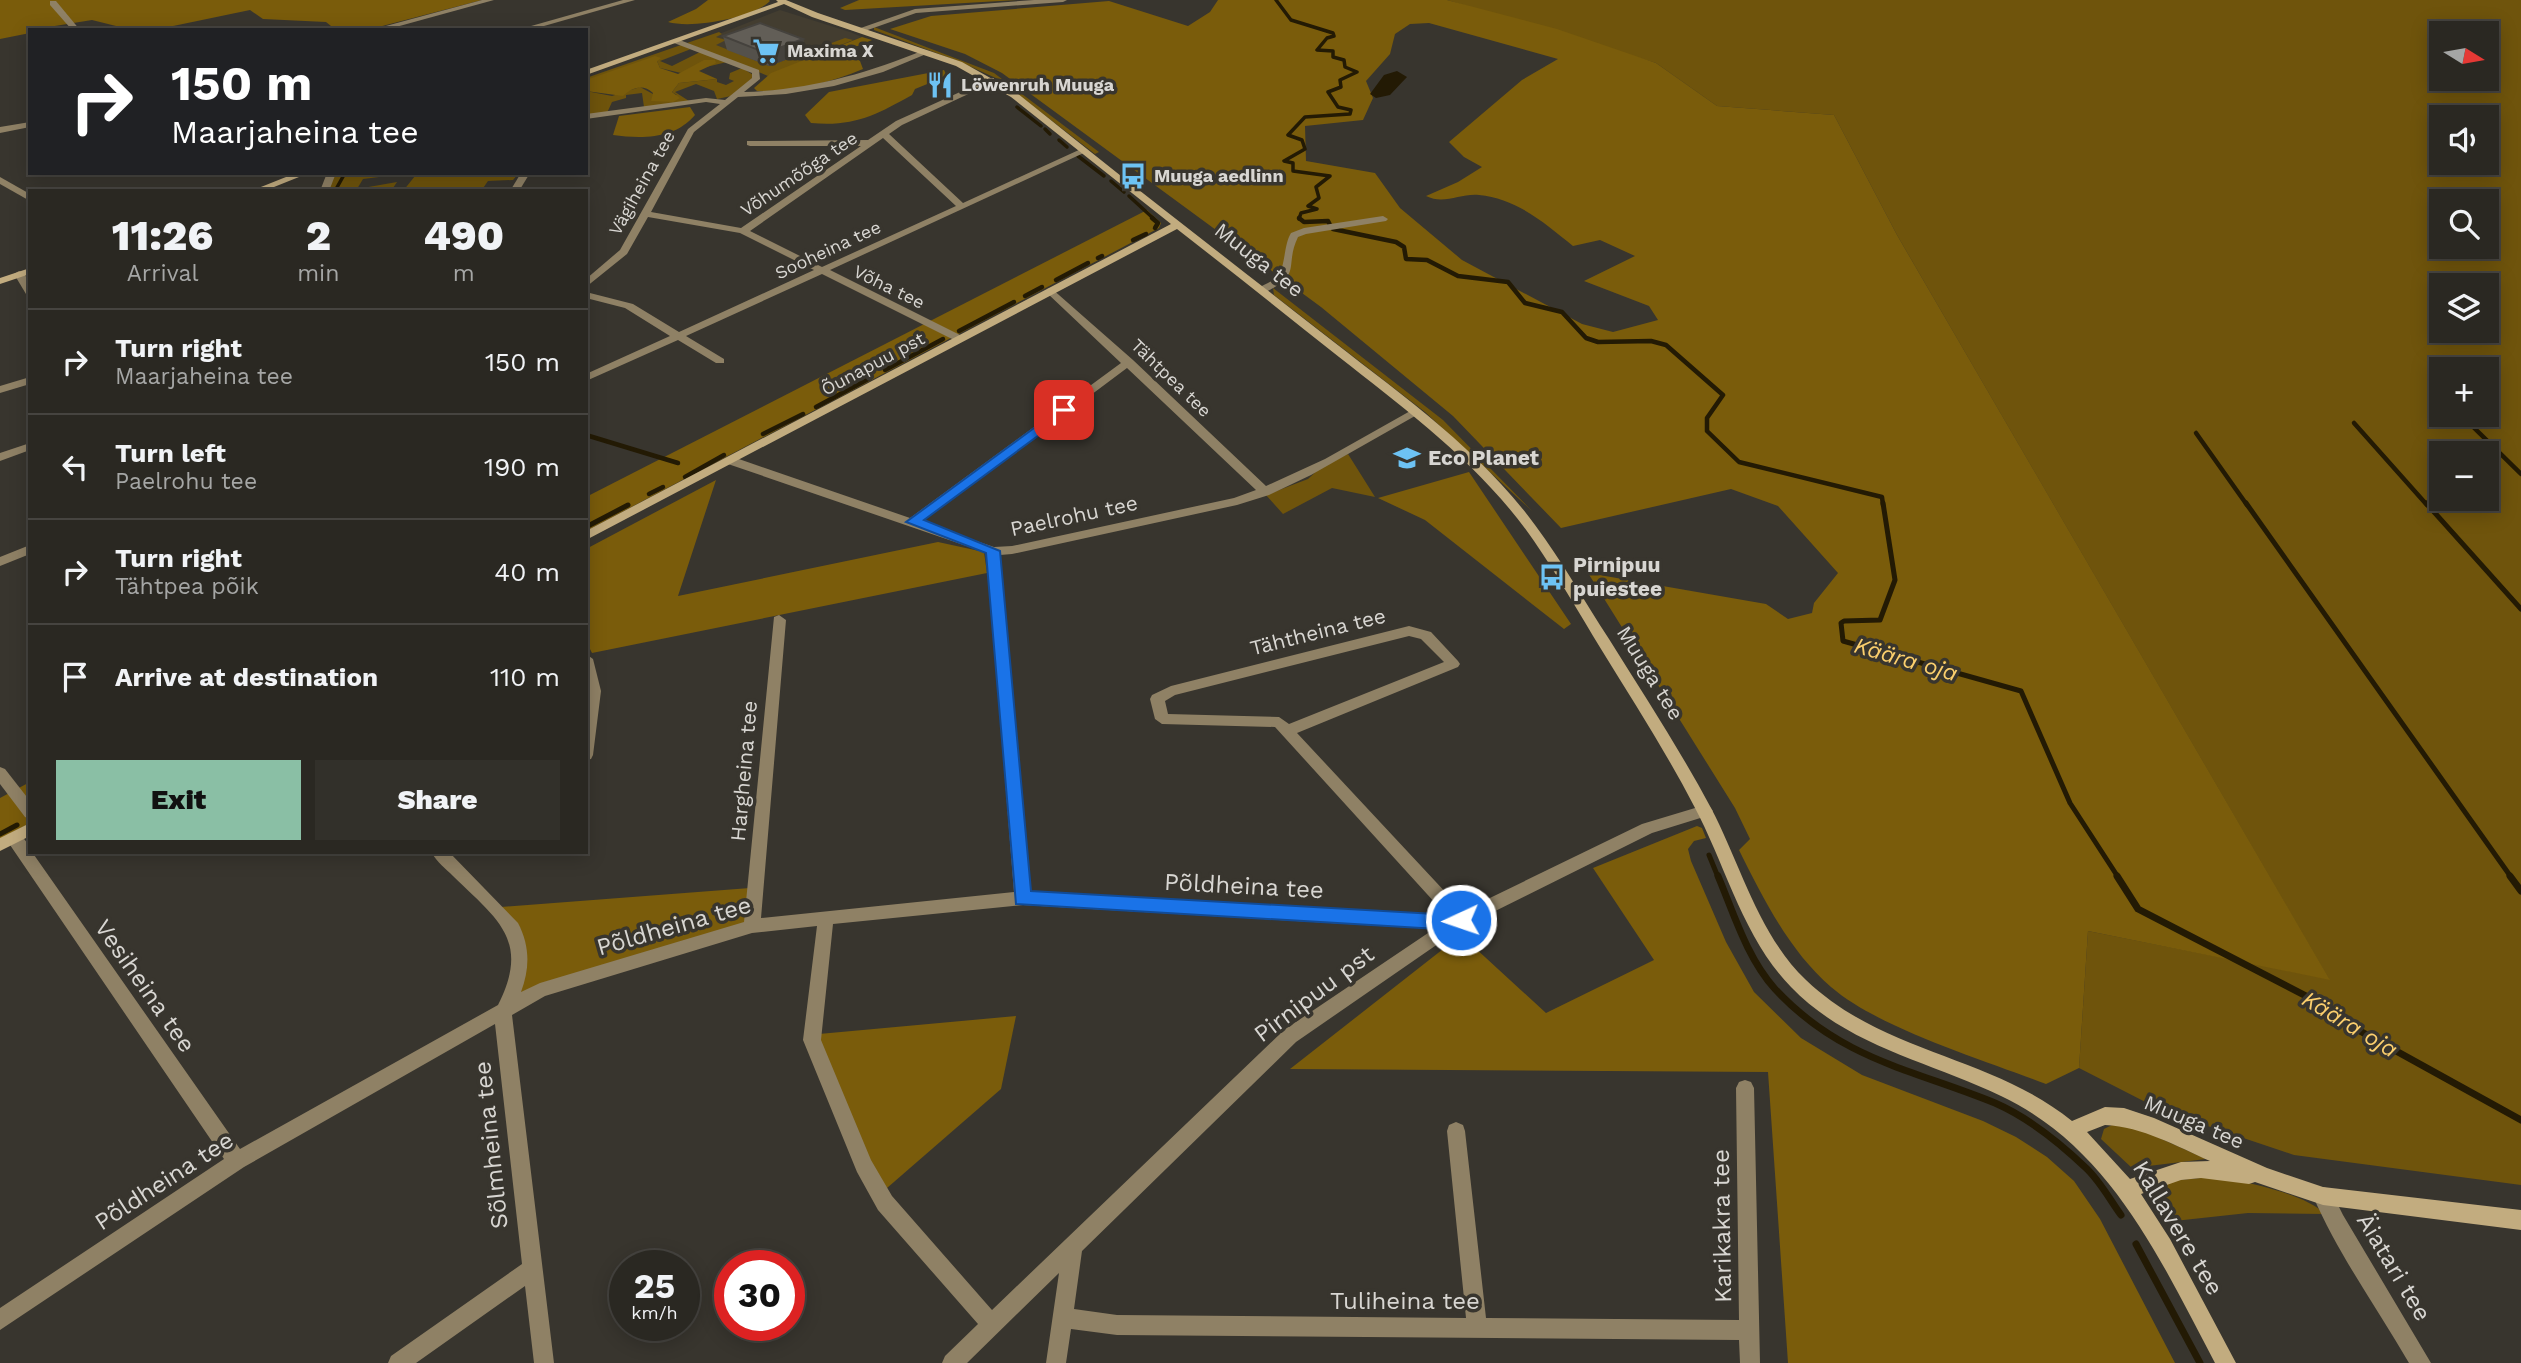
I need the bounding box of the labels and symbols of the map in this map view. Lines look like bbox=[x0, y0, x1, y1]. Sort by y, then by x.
north arrow bbox=[2429, 21, 2499, 91]
supermarket icon: Maxima X bbox=[751, 36, 781, 66]
place label: Maxima X bbox=[787, 40, 874, 61]
restaurant icon: Löwenruh Muuga bbox=[925, 70, 955, 100]
place label: Löwenruh Muuga bbox=[961, 74, 1115, 95]
street label: Vägiheina tee bbox=[604, 127, 679, 239]
street label: Võhumõõga tee bbox=[736, 127, 861, 220]
bus stop icon: Muuga aedlinn bbox=[1118, 161, 1148, 191]
place label: Muuga aedlinn bbox=[1154, 165, 1284, 186]
street label: Sooheina tee bbox=[771, 216, 884, 283]
street label: Muuga tee bbox=[1210, 217, 1309, 302]
street label: Võha tee bbox=[850, 260, 928, 313]
street label: Õunapuu pst bbox=[818, 327, 928, 400]
street label: Tähtpea tee bbox=[1127, 334, 1216, 421]
pin bbox=[1034, 380, 1094, 440]
school or university icon: Eco Planet bbox=[1392, 443, 1422, 473]
place label: Eco Planet bbox=[1428, 445, 1539, 470]
street label: Paelrohu tee bbox=[1008, 490, 1140, 541]
place label: Pirnipuu puiestee bbox=[1573, 552, 1662, 601]
bus stop icon: Pirnipuu puiestee bbox=[1537, 562, 1567, 592]
street label: Tähtheina tee bbox=[1247, 603, 1388, 660]
street label: Muuga tee bbox=[1612, 621, 1689, 724]
water label: Käära oja bbox=[1851, 632, 1961, 687]
street label: Hargheina tee bbox=[725, 699, 762, 842]
street label: Põldheina tee bbox=[1164, 868, 1324, 904]
position arrow bbox=[1424, 883, 1498, 957]
street label: Põldheina tee bbox=[593, 891, 755, 961]
street label: Vesiheina tee bbox=[89, 914, 201, 1058]
street label: Pirnipuu pst bbox=[1249, 940, 1379, 1048]
water label: Käära oja bbox=[2297, 985, 2402, 1063]
street label: Sõlmheina tee bbox=[468, 1060, 514, 1230]
street label: Muuga tee bbox=[2141, 1089, 2248, 1154]
street label: Põldheina tee bbox=[89, 1126, 239, 1236]
street label: Karikakra tee bbox=[1707, 1149, 1737, 1303]
street label: Kallavere tee bbox=[2127, 1156, 2229, 1300]
street label: Äiatari tee bbox=[2351, 1208, 2437, 1326]
speed limit sign: 30 bbox=[714, 1250, 805, 1341]
street label: Tuliheina tee bbox=[1330, 1287, 1480, 1315]

